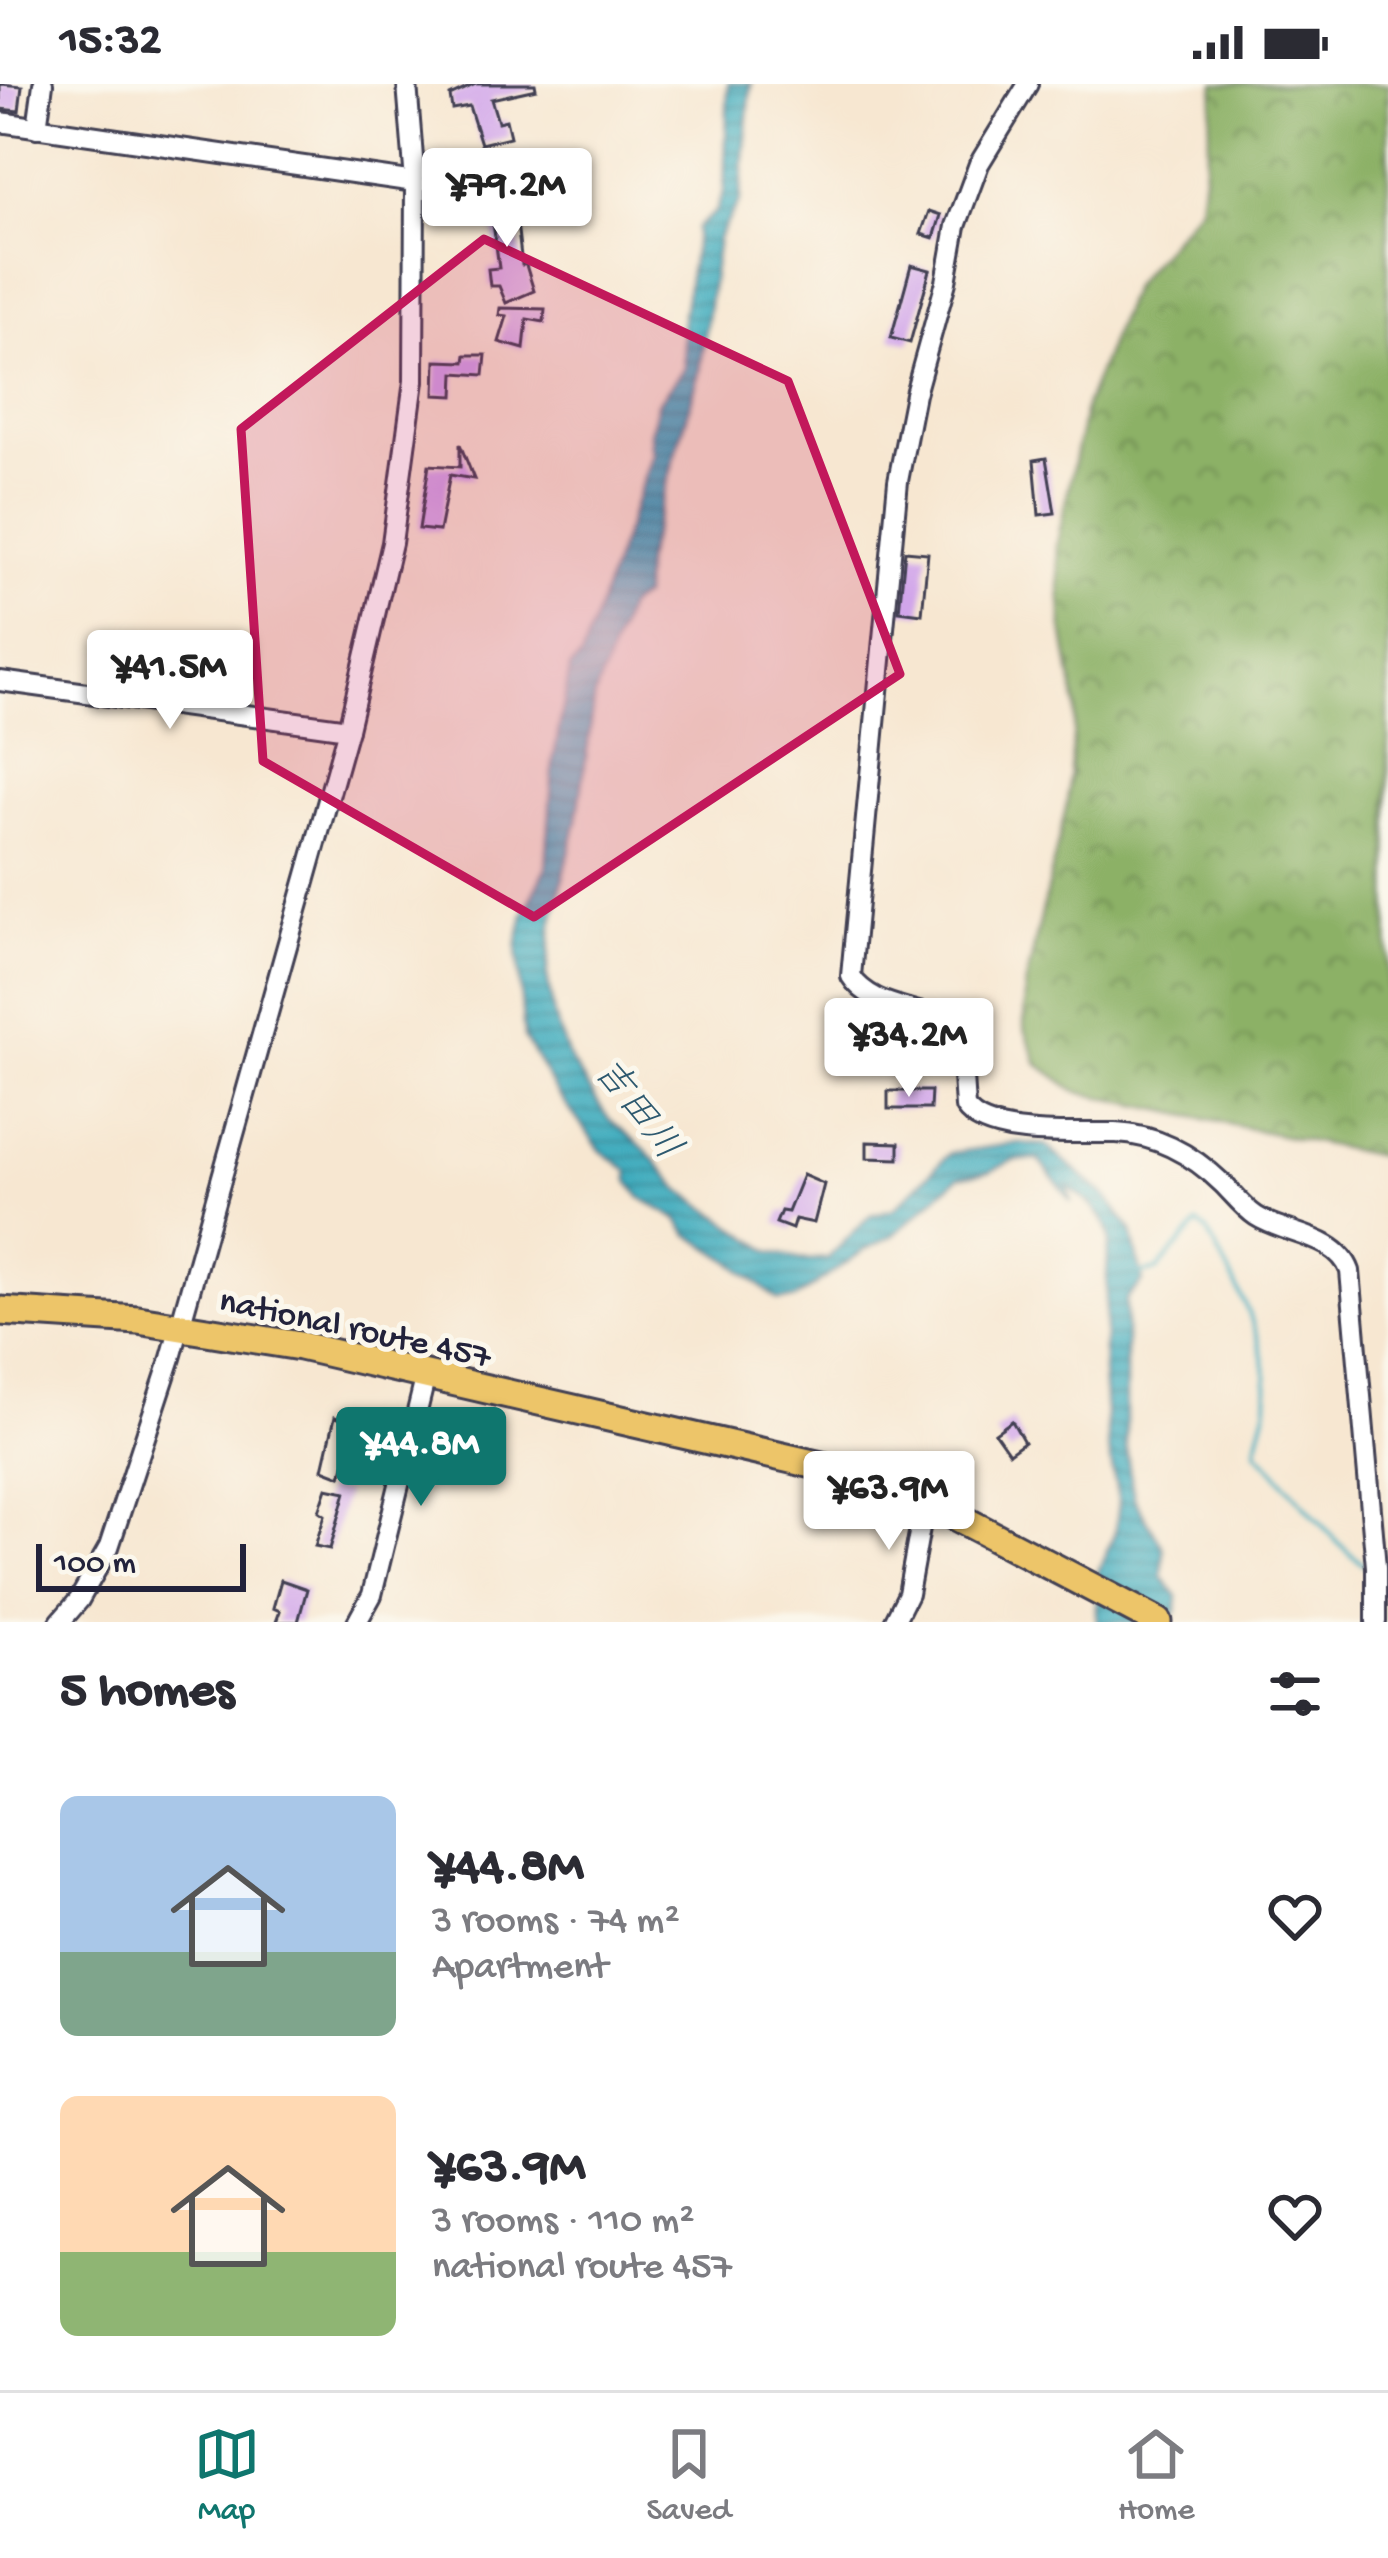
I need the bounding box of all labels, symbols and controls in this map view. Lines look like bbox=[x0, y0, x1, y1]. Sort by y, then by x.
text: 15:32 bbox=[60, 16, 161, 69]
pin: ¥79.2M bbox=[409, 148, 605, 250]
text: ¥79.2M bbox=[449, 164, 565, 210]
pin: ¥41.5M bbox=[72, 630, 268, 732]
text: ¥41.5M bbox=[114, 646, 226, 692]
pin: ¥34.2M bbox=[811, 998, 1007, 1100]
text: ¥34.2M bbox=[851, 1014, 967, 1060]
water label: 吉田川 bbox=[580, 1050, 690, 1172]
street label: national route 457 bbox=[215, 1282, 496, 1381]
pin: ¥44.8M bbox=[323, 1407, 519, 1509]
text: ¥44.8M bbox=[363, 1423, 479, 1469]
pin: ¥63.9M bbox=[791, 1451, 987, 1553]
text: ¥63.9M bbox=[831, 1467, 947, 1513]
scale bar bbox=[36, 1538, 246, 1591]
text: 100 m bbox=[54, 1546, 136, 1584]
icon: filters bbox=[1262, 1661, 1328, 1727]
text: 5 homes bbox=[60, 1664, 234, 1724]
text: ¥44.8M bbox=[432, 1840, 583, 1900]
icon: home bbox=[156, 1844, 300, 1988]
icon: heart bbox=[1262, 1883, 1328, 1949]
text: 3 rooms · 74 m² bbox=[432, 1900, 680, 1946]
text: Apartment bbox=[432, 1946, 608, 1992]
text: ¥63.9M bbox=[432, 2140, 585, 2200]
icon: home bbox=[156, 2144, 300, 2288]
icon: heart bbox=[1262, 2183, 1328, 2249]
text: 3 rooms · 110 m² bbox=[432, 2200, 695, 2246]
text: national route 457 bbox=[432, 2246, 732, 2292]
tab: Map bbox=[194, 2421, 260, 2531]
tab: Saved bbox=[647, 2421, 731, 2531]
tab: Home bbox=[1118, 2421, 1194, 2531]

